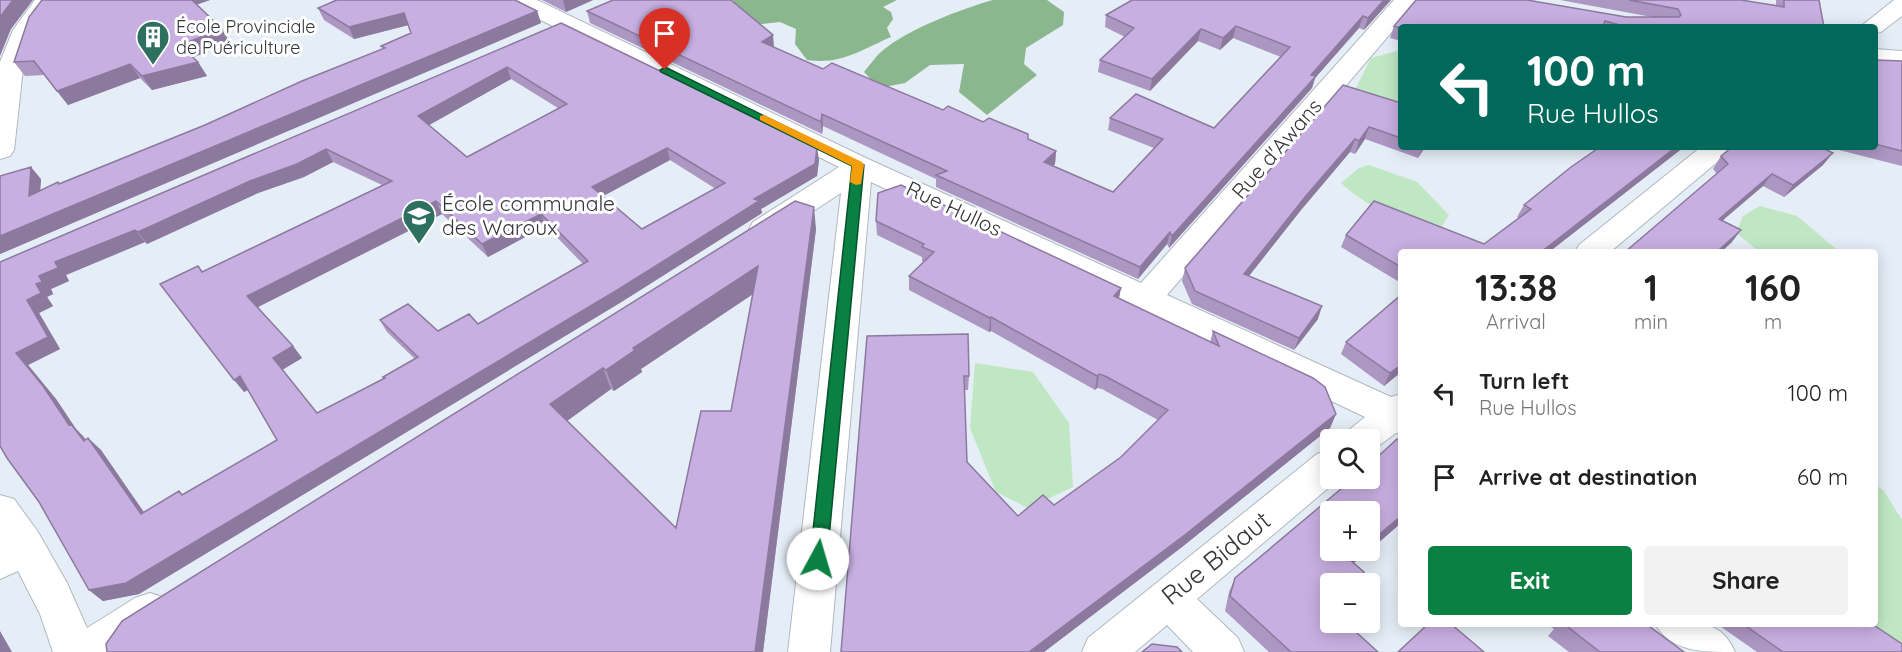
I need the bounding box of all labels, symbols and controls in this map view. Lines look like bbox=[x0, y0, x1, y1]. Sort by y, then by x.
pin bbox=[639, 8, 690, 70]
place label: École Provinciale de Puériculture bbox=[176, 15, 316, 59]
icon: arrive bbox=[648, 17, 681, 50]
building icon: École Provinciale de Puériculture bbox=[135, 19, 171, 66]
text: 100 m bbox=[1527, 44, 1645, 97]
icon: left bbox=[1428, 48, 1506, 126]
street label: Rue d'Awans bbox=[1226, 93, 1327, 204]
text: Rue Hullos bbox=[1527, 96, 1659, 130]
street label: Rue Hullos bbox=[902, 175, 1006, 242]
place label: École communale des Waroux bbox=[442, 190, 615, 240]
school or university icon: École communale des Waroux bbox=[401, 198, 437, 245]
text: 13:38 bbox=[1475, 265, 1557, 310]
text: 1 bbox=[1644, 265, 1658, 310]
text: 160 bbox=[1745, 265, 1801, 310]
text: Arrival bbox=[1486, 309, 1546, 334]
text: min bbox=[1634, 309, 1668, 334]
text: m bbox=[1764, 309, 1782, 334]
text: Turn left bbox=[1479, 367, 1569, 395]
icon: left bbox=[1428, 377, 1461, 410]
text: 100 m bbox=[1788, 379, 1848, 407]
text: Rue Hullos bbox=[1479, 395, 1577, 420]
map controls bbox=[1320, 429, 1380, 633]
button: search bbox=[1320, 429, 1380, 489]
icon: arrive bbox=[1428, 461, 1461, 494]
text: Arrive at destination bbox=[1479, 463, 1697, 491]
text: 60 m bbox=[1797, 463, 1848, 491]
button: + bbox=[1320, 501, 1380, 561]
street label: Rue Bidaut bbox=[1154, 504, 1277, 612]
position arrow bbox=[786, 527, 850, 591]
button: Exit bbox=[1428, 546, 1632, 615]
button: Share bbox=[1644, 546, 1848, 615]
button: − bbox=[1320, 573, 1380, 633]

